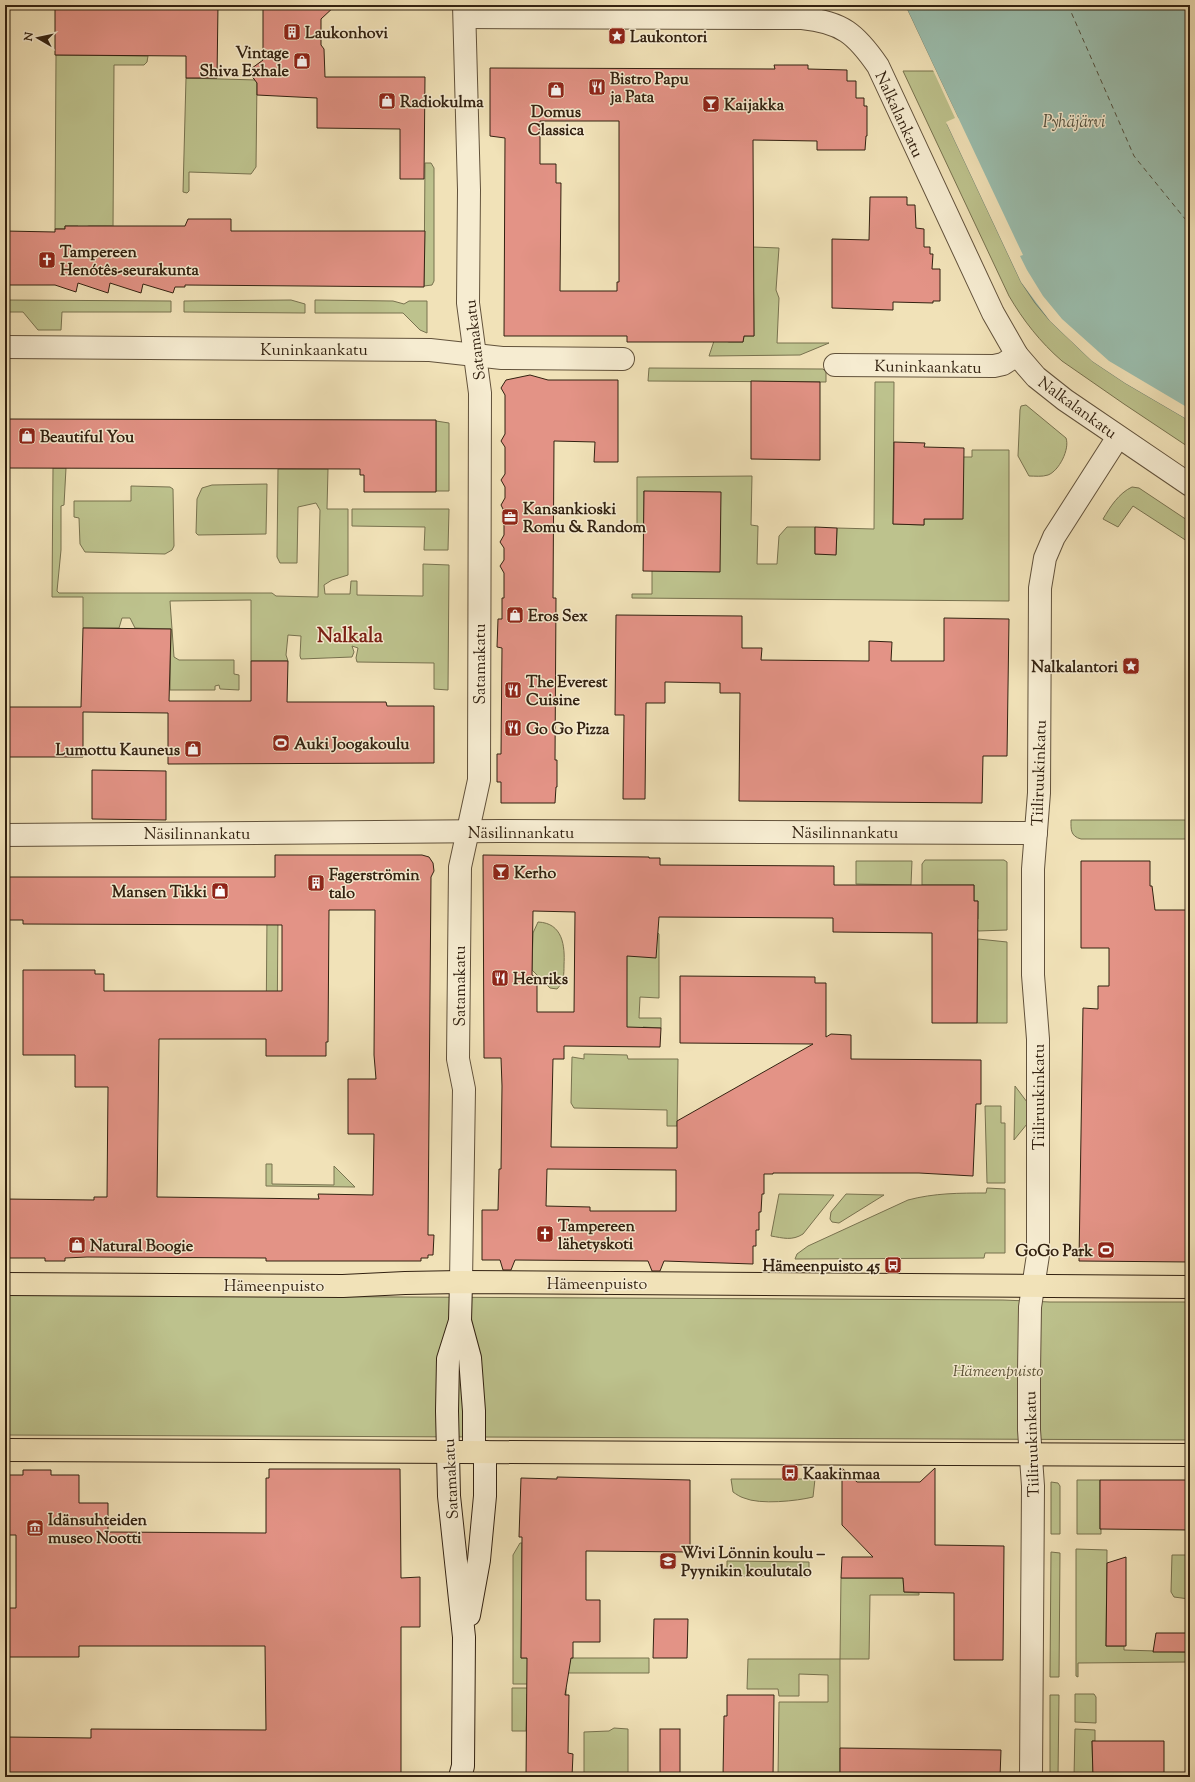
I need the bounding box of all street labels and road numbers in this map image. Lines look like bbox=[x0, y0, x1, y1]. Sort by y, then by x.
street label: Nalkalankatu bbox=[868, 68, 928, 162]
street label: Satamakatu bbox=[460, 298, 493, 381]
street label: Kuninkaankatu bbox=[260, 340, 368, 363]
street label: Kuninkaankatu bbox=[874, 356, 982, 381]
street label: Nalkalankatu bbox=[1032, 372, 1121, 446]
street label: Satamakatu bbox=[470, 624, 493, 704]
street label: Tiiliruukinkatu bbox=[1027, 720, 1054, 827]
street label: Näsilinnankatu bbox=[468, 823, 574, 846]
street label: Näsilinnankatu bbox=[792, 823, 898, 846]
street label: Näsilinnankatu bbox=[144, 824, 250, 847]
street label: Satamakatu bbox=[450, 946, 473, 1026]
street label: Tiiliruukinkatu bbox=[1029, 1044, 1052, 1150]
street label: Hämeenpuisto bbox=[547, 1274, 647, 1297]
street label: Hämeenpuisto bbox=[224, 1276, 324, 1299]
street label: Tiiliruukinkatu bbox=[1020, 1390, 1047, 1497]
street label: Satamakatu bbox=[439, 1438, 466, 1520]

